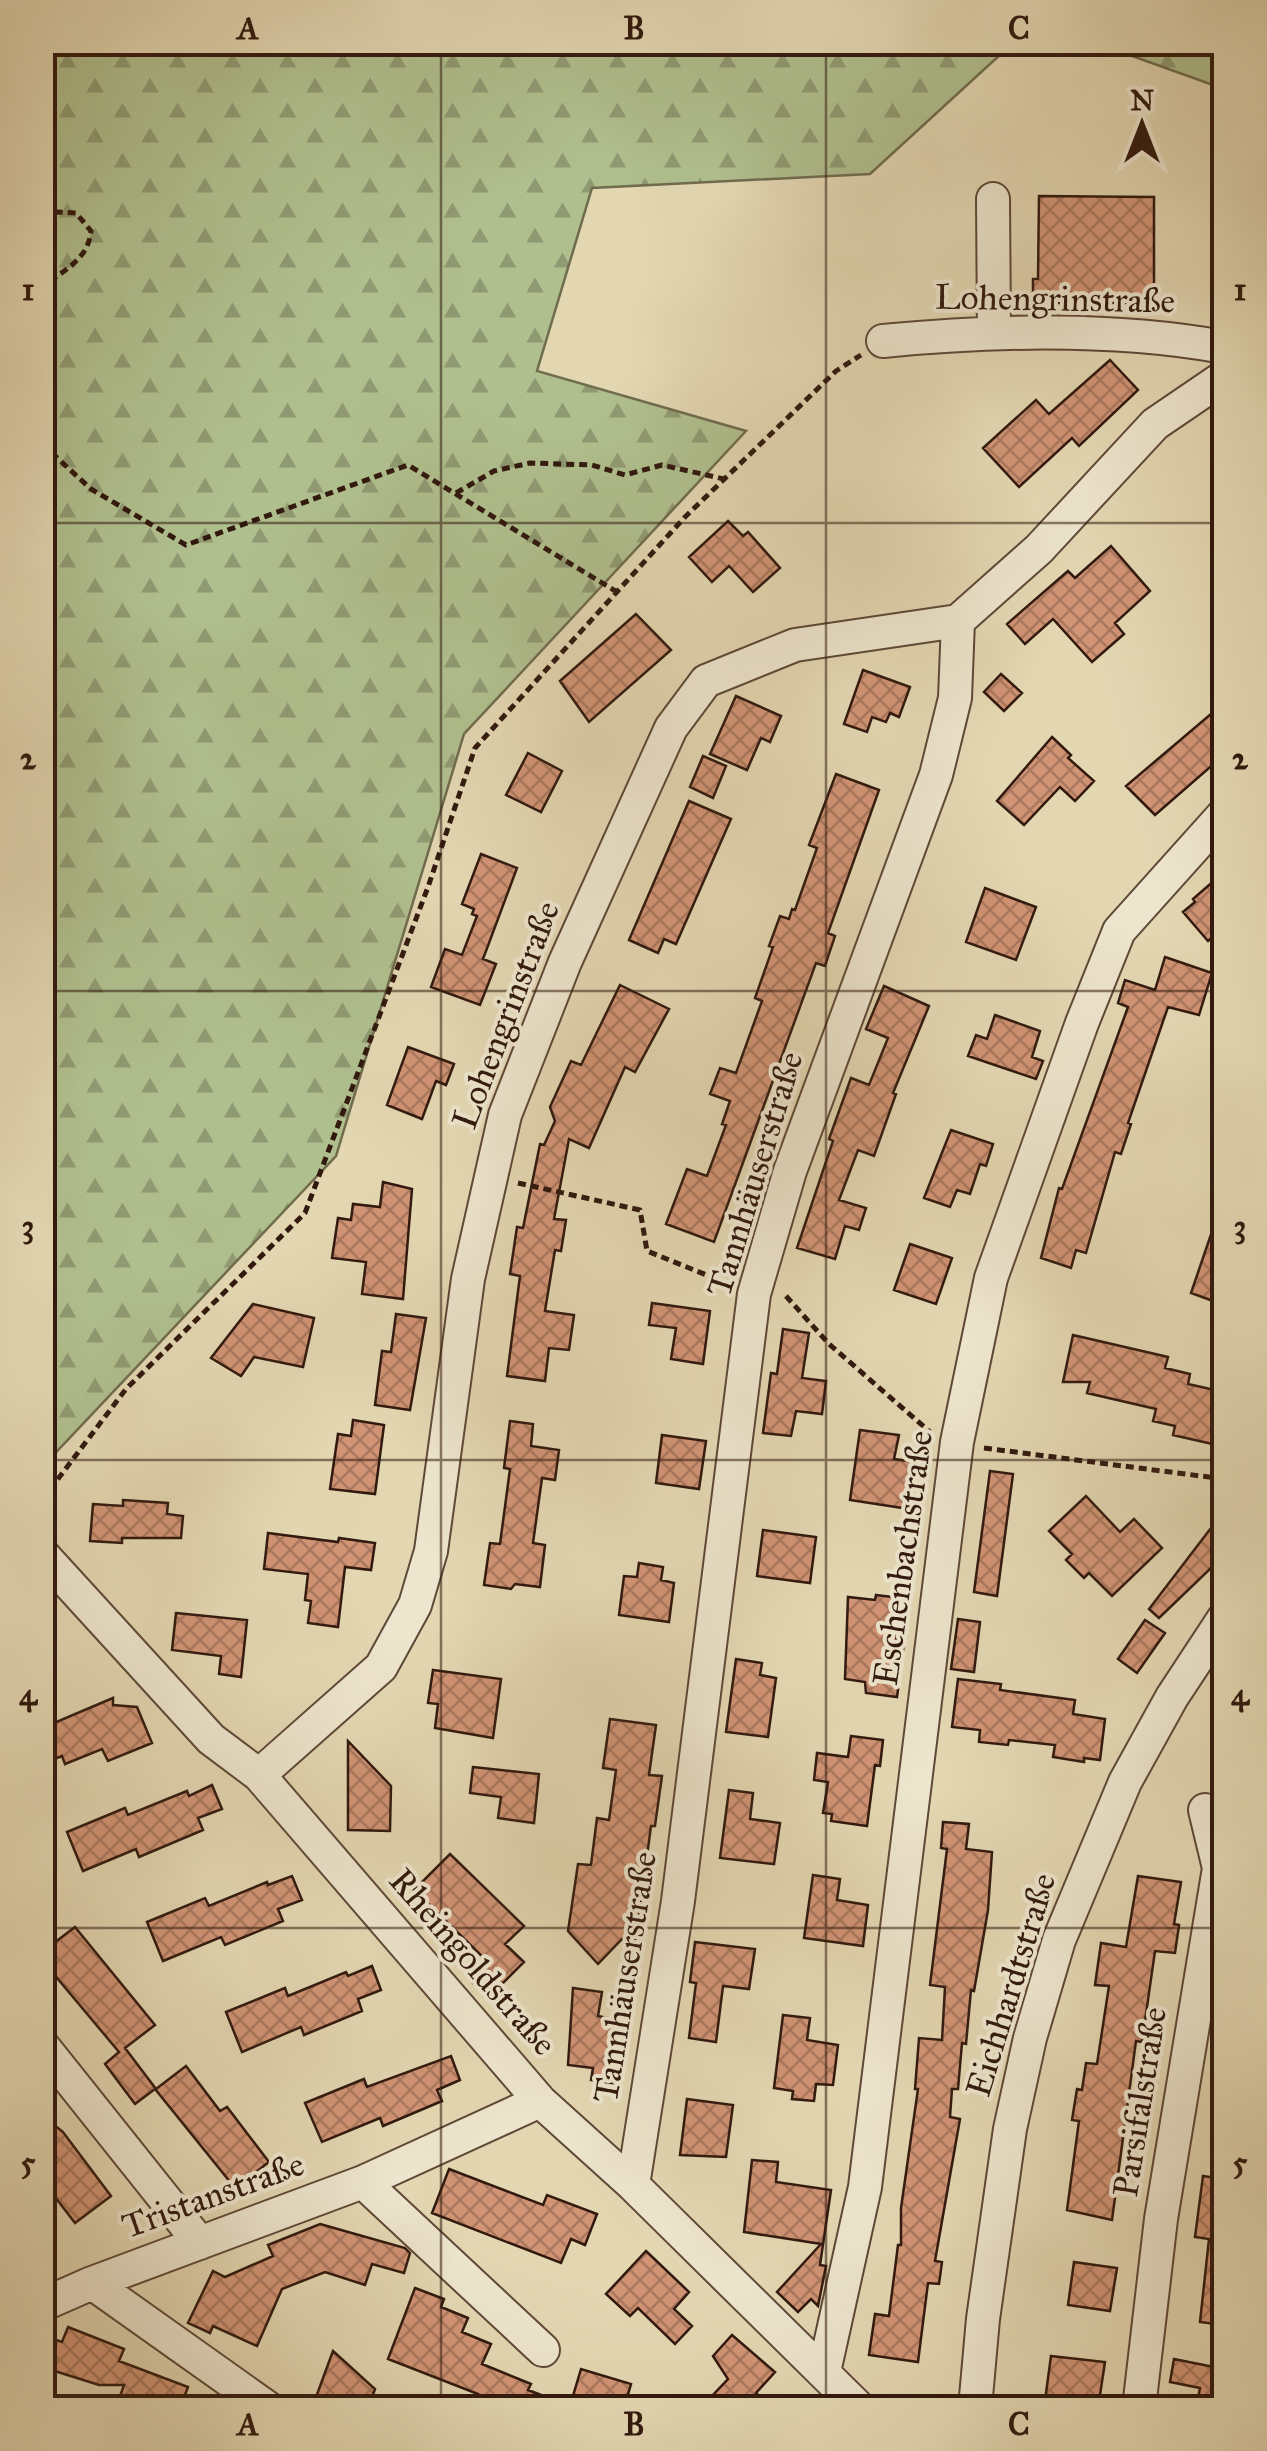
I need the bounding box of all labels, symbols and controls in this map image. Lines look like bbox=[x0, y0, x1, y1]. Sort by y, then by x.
text: A bbox=[235, 9, 259, 48]
text: B bbox=[623, 9, 645, 48]
text: C bbox=[1008, 9, 1030, 48]
north arrow bbox=[1092, 75, 1192, 175]
text: N bbox=[1130, 83, 1154, 118]
text: 1 bbox=[22, 270, 35, 309]
text: 1 bbox=[1234, 270, 1247, 309]
street label: Lohengrinstraße bbox=[935, 275, 1175, 323]
text: 2 bbox=[20, 739, 37, 778]
text: 2 bbox=[1232, 739, 1249, 778]
street label: Lohengrinstraße bbox=[443, 895, 569, 1135]
street label: Tannhäuserstraße bbox=[697, 1046, 813, 1302]
text: 3 bbox=[22, 1207, 34, 1246]
text: 3 bbox=[1234, 1207, 1246, 1246]
street label: Eschenbachstraße bbox=[864, 1428, 942, 1688]
text: 4 bbox=[19, 1675, 38, 1714]
text: 4 bbox=[1231, 1675, 1250, 1714]
street label: Tannhäuserstraße bbox=[584, 1848, 666, 2106]
street label: Rheingoldstraße bbox=[380, 1860, 566, 2064]
street label: Eichhardtstraße bbox=[957, 1868, 1065, 2102]
street label: Parsifalstraße bbox=[1104, 2004, 1176, 2200]
street label: Tristanstraße bbox=[116, 2142, 310, 2248]
text: 5 bbox=[21, 2143, 36, 2182]
text: 5 bbox=[1233, 2143, 1248, 2182]
text: A bbox=[235, 2405, 259, 2444]
text: B bbox=[623, 2405, 645, 2444]
text: C bbox=[1008, 2405, 1030, 2444]

